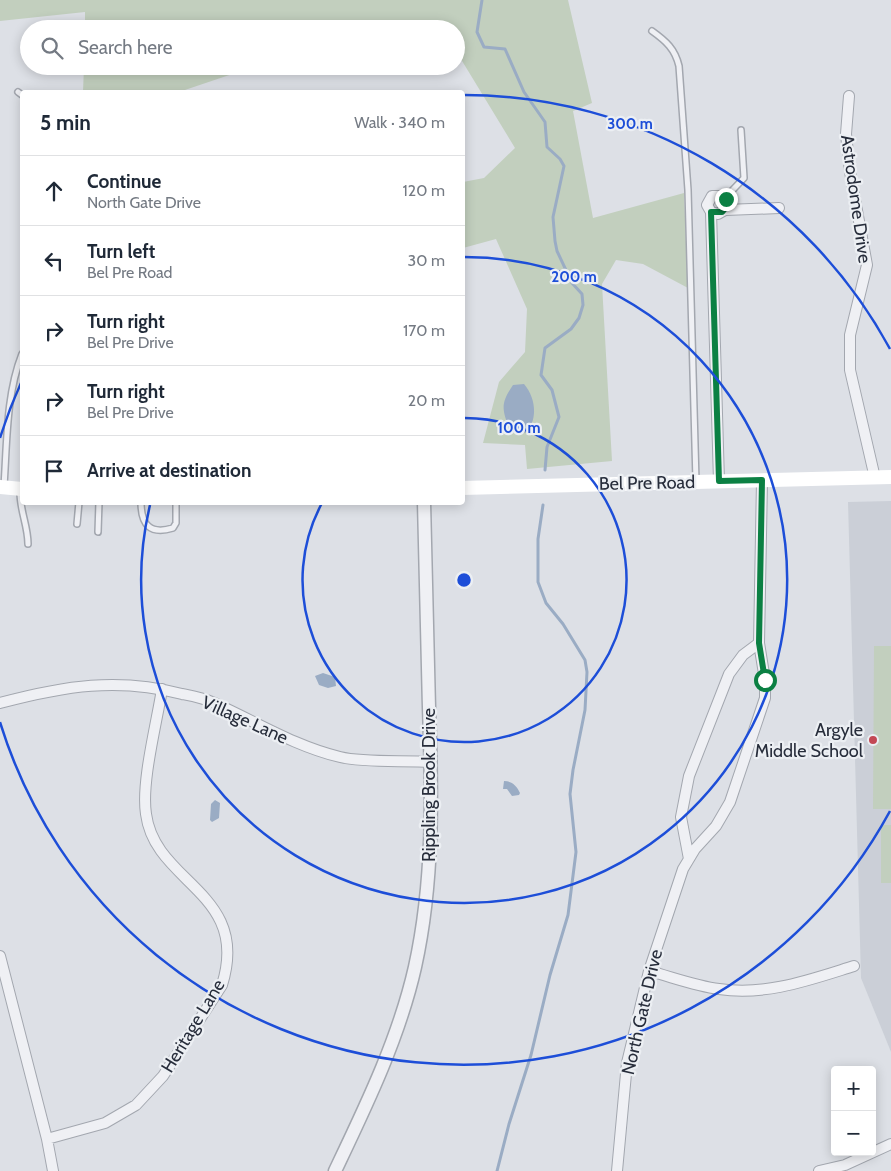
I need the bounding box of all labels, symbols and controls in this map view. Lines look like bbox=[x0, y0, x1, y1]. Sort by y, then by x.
search box bbox=[20, 20, 465, 75]
icon: search bbox=[38, 34, 66, 62]
text: Search here bbox=[78, 36, 172, 59]
text: 5 min bbox=[40, 110, 91, 135]
text: Walk · 340 m bbox=[354, 113, 445, 132]
text: 300 m bbox=[607, 115, 653, 133]
street label: Astrodome Drive bbox=[836, 133, 876, 265]
text: Continue bbox=[87, 170, 161, 193]
icon: ahead bbox=[40, 177, 68, 205]
text: 120 m bbox=[403, 181, 445, 200]
route end bbox=[715, 188, 738, 211]
text: North Gate Drive bbox=[87, 193, 201, 212]
text: Turn left bbox=[87, 240, 155, 263]
icon: left bbox=[40, 247, 68, 275]
text: 30 m bbox=[408, 251, 445, 270]
text: Bel Pre Road bbox=[87, 263, 173, 282]
text: 200 m bbox=[551, 268, 597, 286]
text: Turn right bbox=[87, 310, 165, 333]
icon: right bbox=[40, 317, 68, 345]
text: 170 m bbox=[403, 321, 445, 340]
text: Bel Pre Drive bbox=[87, 333, 174, 352]
text: Turn right bbox=[87, 380, 165, 403]
icon: right bbox=[40, 387, 68, 415]
text: 20 m bbox=[408, 391, 445, 410]
text: Bel Pre Drive bbox=[87, 403, 174, 422]
text: 100 m bbox=[497, 419, 541, 437]
icon: arrive bbox=[40, 457, 68, 485]
text: Arrive at destination bbox=[87, 459, 251, 482]
street label: Bel Pre Road bbox=[599, 471, 695, 495]
centre of rings bbox=[455, 571, 473, 589]
route start bbox=[754, 669, 777, 692]
street label: Village Lane bbox=[199, 691, 291, 749]
street label: Rippling Brook Drive bbox=[418, 708, 440, 862]
place label: Argyle Middle School bbox=[755, 719, 864, 762]
marker: Argyle Middle School bbox=[867, 734, 879, 746]
street label: North Gate Drive bbox=[617, 947, 667, 1077]
street label: Heritage Lane bbox=[157, 975, 229, 1077]
map controls bbox=[831, 1066, 876, 1156]
button: + bbox=[831, 1066, 876, 1111]
button: − bbox=[831, 1111, 876, 1156]

